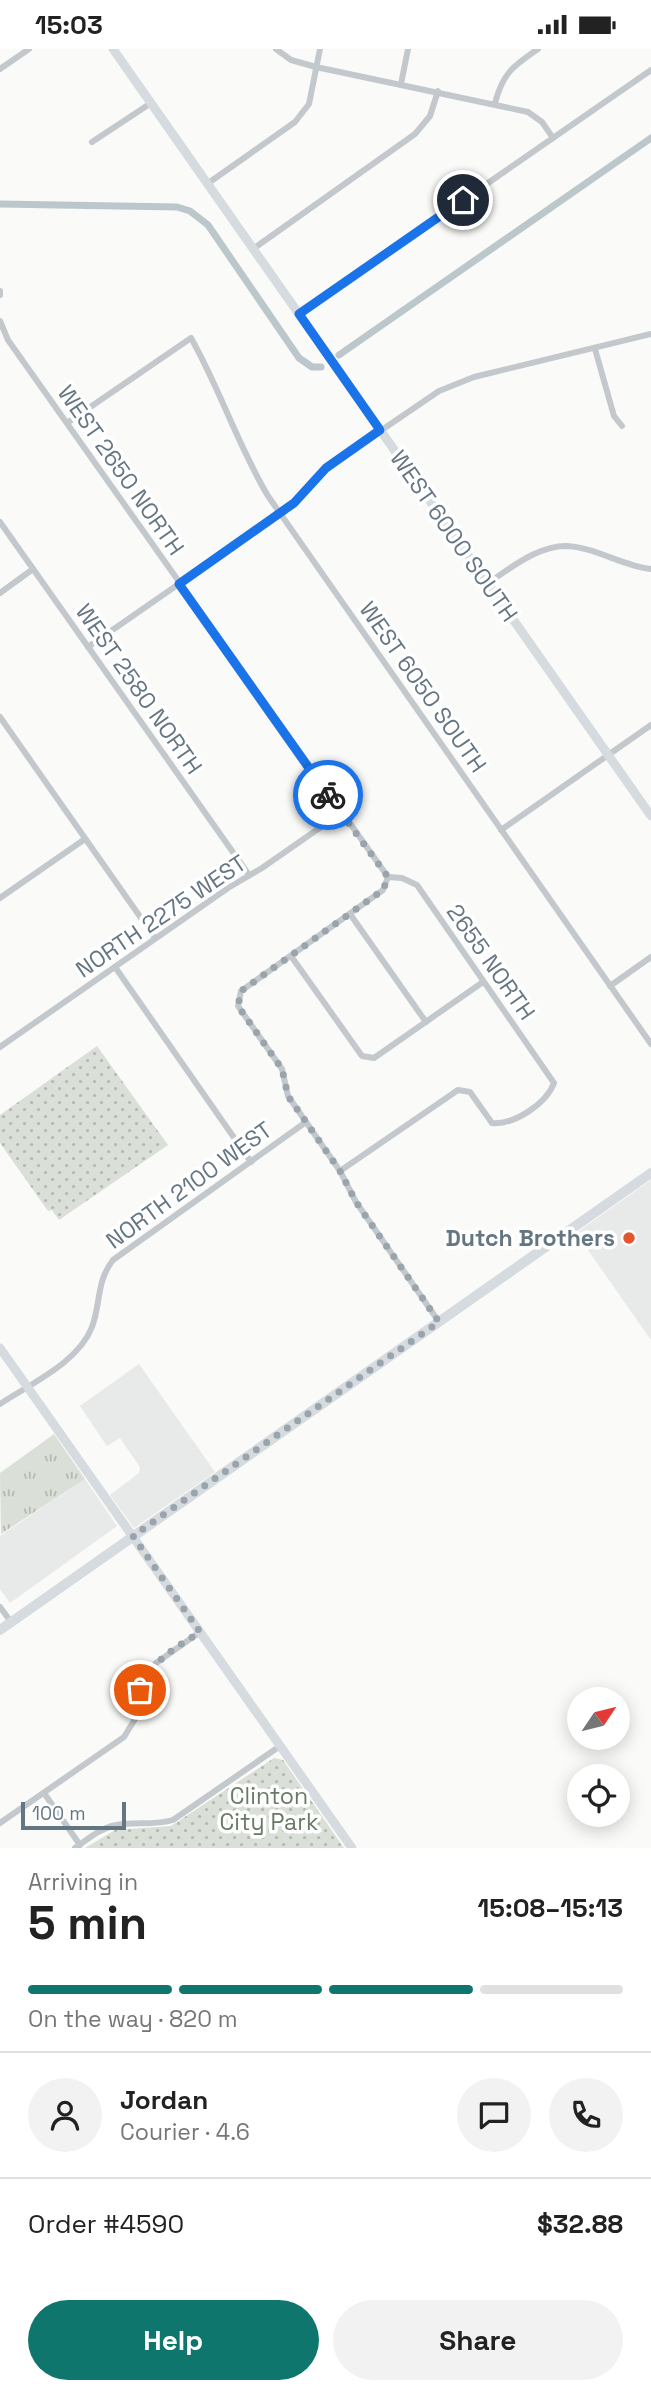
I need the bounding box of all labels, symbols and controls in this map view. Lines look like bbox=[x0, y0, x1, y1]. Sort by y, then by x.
text: 15:03 bbox=[35, 8, 103, 42]
pin bbox=[433, 170, 493, 230]
icon: home bbox=[444, 181, 482, 219]
street label: WEST 2650 NORTH bbox=[51, 379, 191, 561]
street label: WEST 6000 SOUTH bbox=[384, 444, 524, 628]
street label: WEST 6050 SOUTH bbox=[353, 596, 493, 778]
street label: WEST 2580 NORTH bbox=[69, 598, 209, 780]
courier bbox=[293, 760, 363, 830]
icon: bike bbox=[309, 776, 347, 814]
street label: NORTH 2275 WEST bbox=[70, 848, 252, 984]
street label: 2655 NORTH bbox=[440, 898, 542, 1026]
street label: NORTH 2100 WEST bbox=[100, 1115, 278, 1255]
place label: Dutch Brothers bbox=[445, 1223, 615, 1253]
marker: Dutch Brothers bbox=[621, 1230, 637, 1246]
pin bbox=[110, 1660, 170, 1720]
icon: bag bbox=[121, 1671, 159, 1709]
north arrow bbox=[567, 1687, 630, 1750]
map controls bbox=[567, 1687, 630, 1827]
button: locate bbox=[567, 1764, 630, 1827]
park label: Clinton City Park bbox=[220, 1781, 318, 1837]
scale bar bbox=[21, 1799, 126, 1831]
text: 100 m bbox=[32, 1801, 86, 1826]
text: Arriving in bbox=[28, 1867, 138, 1897]
text: 15:08–15:13 bbox=[478, 1891, 623, 1925]
text: 5 min bbox=[28, 1894, 147, 1952]
text: On the way · 820 m bbox=[28, 2004, 238, 2034]
button: person bbox=[28, 2078, 102, 2152]
button: chat bbox=[457, 2078, 531, 2152]
button: phone bbox=[549, 2078, 623, 2152]
text: Jordan bbox=[120, 2083, 208, 2117]
text: Courier · 4.6 bbox=[120, 2117, 250, 2147]
text: Order #4590 bbox=[28, 2207, 184, 2241]
text: $32.88 bbox=[537, 2207, 623, 2241]
button: Help bbox=[28, 2300, 319, 2380]
button: Share bbox=[333, 2300, 623, 2380]

